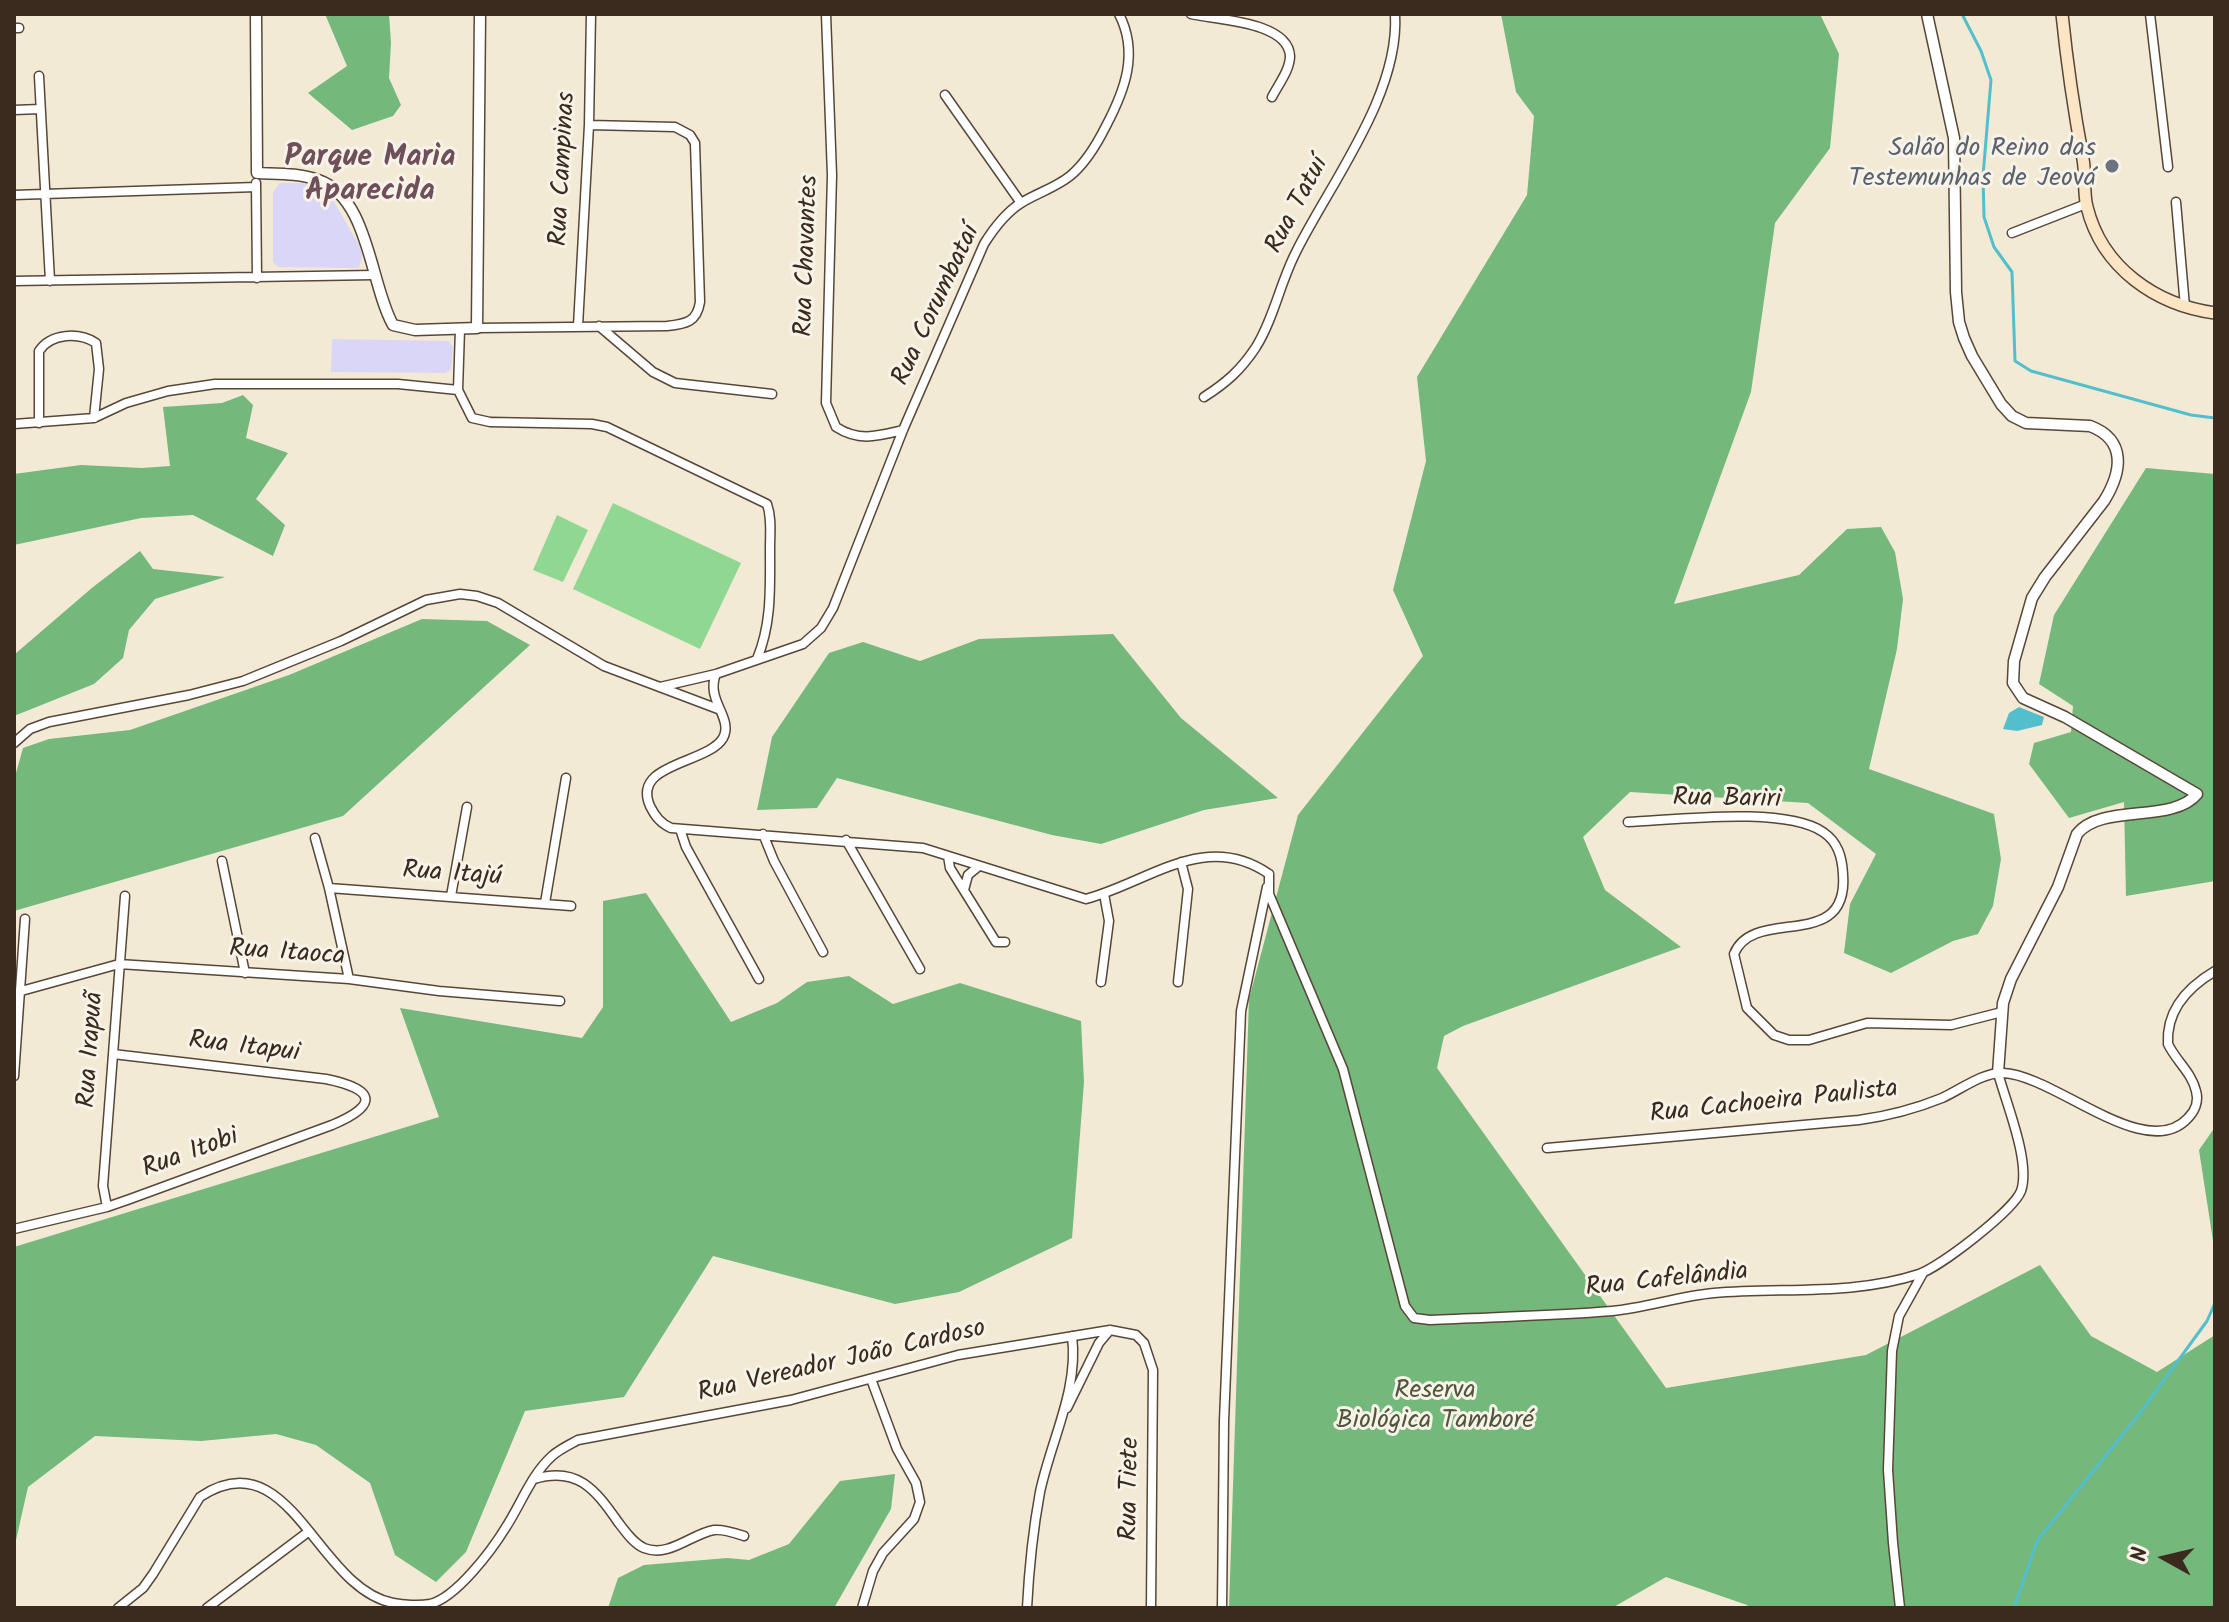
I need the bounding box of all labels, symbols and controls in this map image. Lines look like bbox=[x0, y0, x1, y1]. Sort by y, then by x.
street label: Rua Campinas bbox=[545, 91, 585, 247]
place label: Salão do Reino das Testemunhas de Jeová bbox=[1849, 135, 2096, 196]
district label: Parque Maria Aparecida bbox=[285, 142, 455, 212]
street label: Rua Tatuí bbox=[1261, 152, 1337, 260]
marker: Salão do Reino das Testemunhas de Jeová bbox=[2103, 157, 2121, 175]
street label: Rua Chavantes bbox=[791, 175, 827, 337]
street label: Rua Corumbataí bbox=[887, 221, 989, 391]
street label: Rua Bariri bbox=[1672, 784, 1782, 818]
street label: Rua Itajú bbox=[401, 857, 503, 895]
street label: Rua Itaoca bbox=[228, 935, 346, 975]
street label: Rua Irapuã bbox=[73, 991, 113, 1109]
street label: Rua Itapui bbox=[187, 1027, 301, 1071]
street label: Rua Cachoeira Paulista bbox=[1648, 1075, 1900, 1133]
street label: Rua Itobi bbox=[139, 1123, 243, 1187]
street label: Rua Cafelândia bbox=[1584, 1258, 1750, 1306]
street label: Rua Vereador João Cardoso bbox=[695, 1315, 989, 1411]
park label: Reserva Biológica Tamboré bbox=[1336, 1377, 1534, 1438]
street label: Rua Tiete bbox=[1115, 1437, 1149, 1541]
north arrow bbox=[2125, 1518, 2205, 1598]
text: N bbox=[2122, 1545, 2159, 1564]

